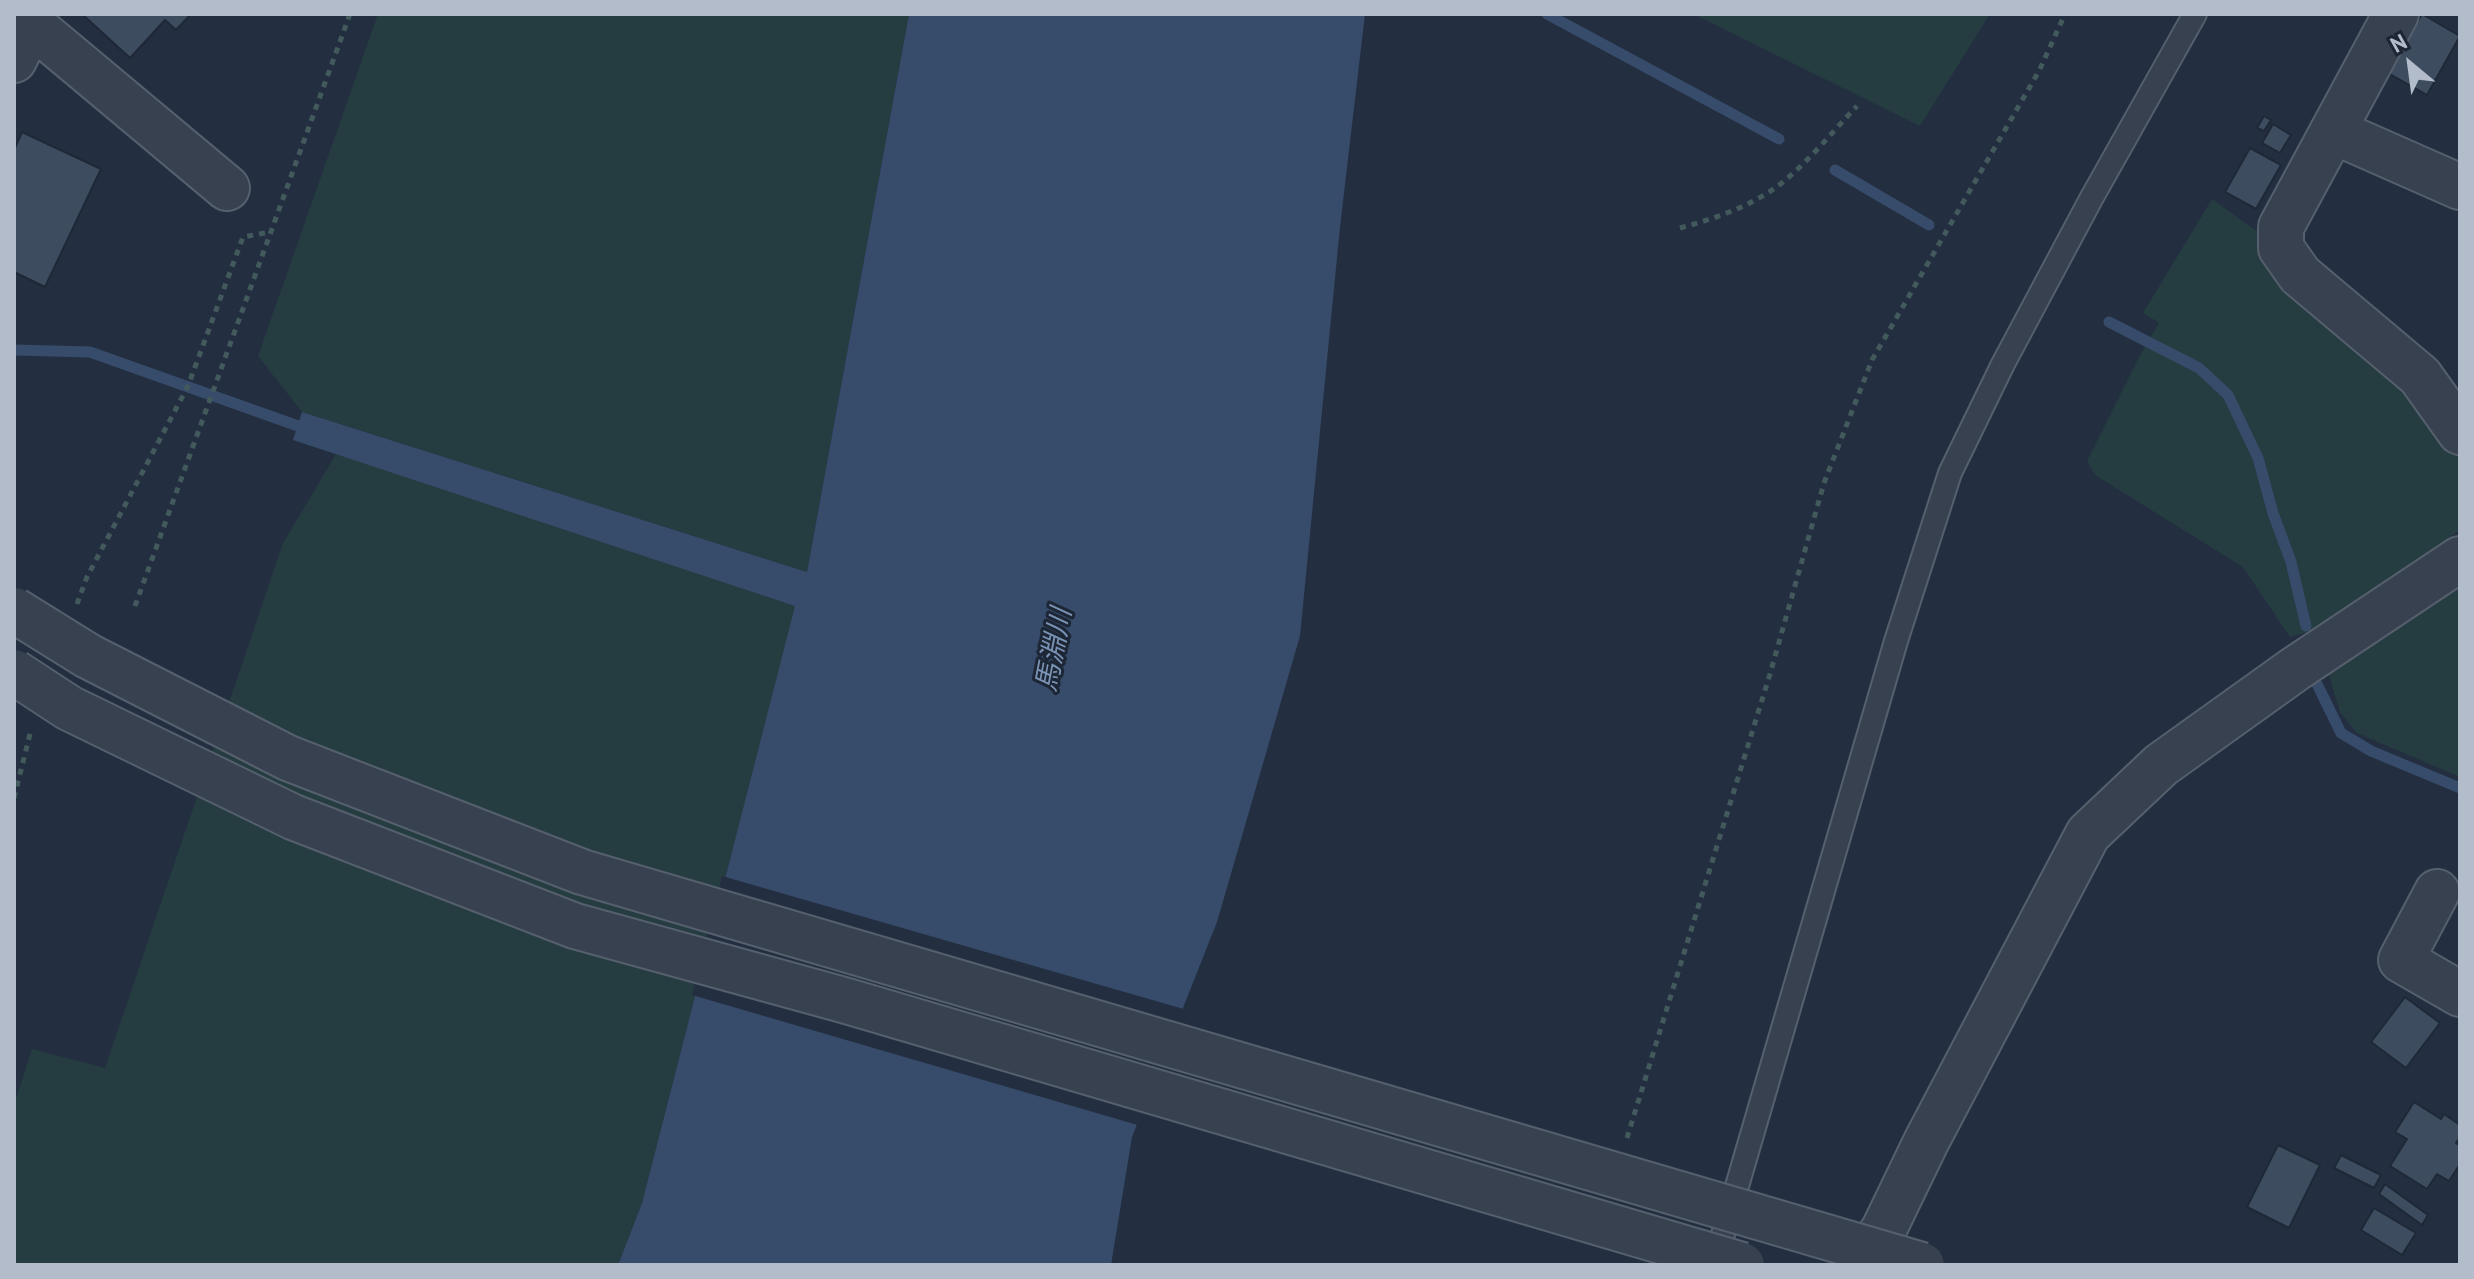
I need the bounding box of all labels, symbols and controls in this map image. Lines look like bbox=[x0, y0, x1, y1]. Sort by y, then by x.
north arrow bbox=[2370, 24, 2450, 104]
text: N bbox=[2385, 27, 2411, 59]
water label: 馬淵川 bbox=[1030, 606, 1080, 694]

